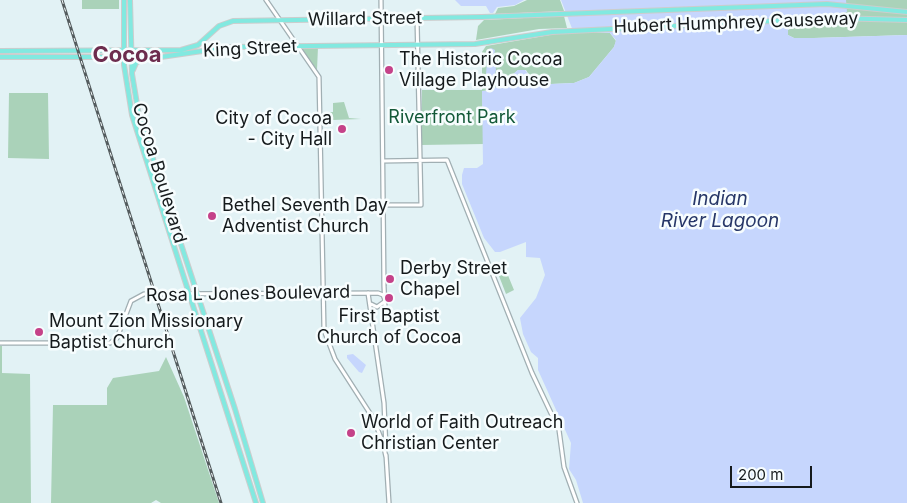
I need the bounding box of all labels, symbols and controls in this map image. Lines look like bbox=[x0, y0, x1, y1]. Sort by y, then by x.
street label: Willard Street bbox=[308, 7, 422, 31]
street label: Hubert Humphrey Causeway bbox=[613, 8, 859, 38]
street label: King Street bbox=[202, 36, 298, 62]
district label: Cocoa bbox=[92, 42, 162, 68]
place label: The Historic Cocoa Village Playhouse bbox=[399, 49, 563, 92]
marker: The Historic Cocoa Village Playhouse bbox=[383, 64, 395, 76]
street label: Cocoa Boulevard bbox=[127, 100, 191, 246]
park label: Riverfront Park bbox=[388, 107, 516, 129]
place label: City of Cocoa - City Hall bbox=[215, 108, 332, 150]
marker: City of Cocoa - City Hall bbox=[336, 123, 348, 135]
water label: Indian River Lagoon bbox=[661, 188, 779, 232]
place label: Bethel Seventh Day Adventist Church bbox=[222, 195, 388, 238]
marker: Bethel Seventh Day Adventist Church bbox=[206, 210, 218, 222]
place label: Derby Street Chapel bbox=[400, 258, 507, 300]
marker: Derby Street Chapel bbox=[384, 273, 396, 285]
street label: Rosa L Jones Boulevard bbox=[146, 281, 350, 307]
marker: First Baptist Church of Cocoa bbox=[383, 292, 395, 304]
place label: First Baptist Church of Cocoa bbox=[317, 306, 461, 348]
place label: Mount Zion Missionary Baptist Church bbox=[49, 311, 243, 354]
marker: Mount Zion Missionary Baptist Church bbox=[33, 326, 45, 338]
place label: World of Faith Outreach Christian Center bbox=[361, 412, 563, 454]
marker: World of Faith Outreach Christian Center bbox=[345, 427, 357, 439]
scale bar bbox=[732, 456, 814, 488]
text: 200 m bbox=[738, 465, 783, 484]

